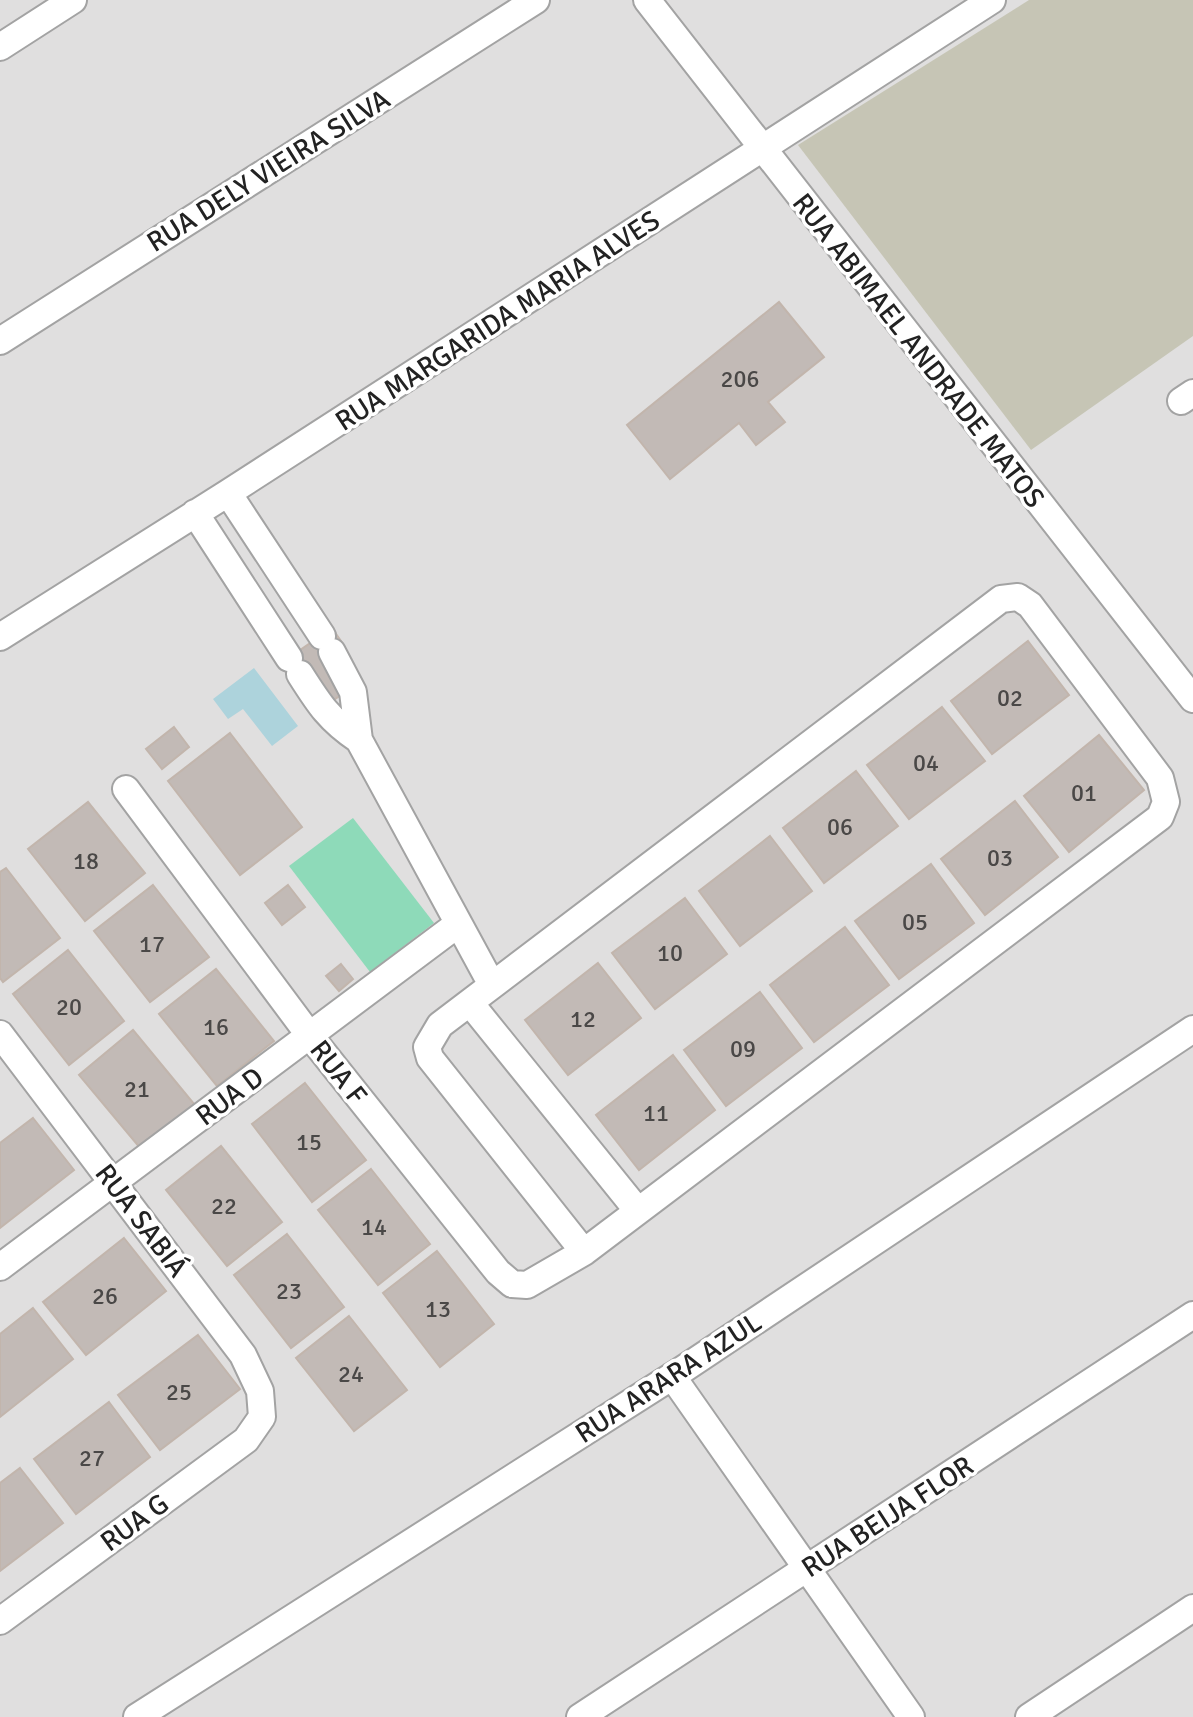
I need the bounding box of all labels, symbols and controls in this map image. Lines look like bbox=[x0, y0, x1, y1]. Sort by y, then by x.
street label: RUA DELY VIEIRA SILVA bbox=[141, 82, 396, 259]
street label: RUA ABIMAEL ANDRADE MATOS bbox=[785, 187, 1052, 515]
street label: RUA MARGARIDA MARIA ALVES bbox=[329, 203, 666, 439]
house number: 206 bbox=[721, 364, 759, 394]
house number: 02 bbox=[997, 683, 1023, 713]
house number: 04 bbox=[913, 748, 939, 778]
house number: 01 bbox=[1071, 778, 1097, 808]
house number: 06 bbox=[827, 812, 853, 842]
house number: 03 bbox=[987, 843, 1013, 873]
house number: 18 bbox=[73, 846, 99, 876]
house number: 05 bbox=[902, 907, 928, 937]
house number: 17 bbox=[139, 929, 165, 959]
house number: 10 bbox=[657, 938, 683, 968]
house number: 20 bbox=[56, 992, 82, 1022]
house number: 12 bbox=[570, 1004, 596, 1034]
house number: 16 bbox=[203, 1012, 229, 1042]
street label: RUA F bbox=[302, 1034, 374, 1112]
house number: 09 bbox=[730, 1034, 756, 1064]
street label: RUA D bbox=[189, 1060, 270, 1133]
house number: 21 bbox=[124, 1074, 150, 1104]
house number: 11 bbox=[643, 1098, 669, 1128]
house number: 15 bbox=[296, 1127, 322, 1157]
street label: RUA SABIÁ bbox=[88, 1157, 195, 1284]
house number: 22 bbox=[211, 1191, 237, 1221]
house number: 14 bbox=[361, 1212, 387, 1242]
house number: 23 bbox=[276, 1276, 302, 1306]
house number: 26 bbox=[92, 1281, 118, 1311]
house number: 13 bbox=[425, 1294, 451, 1324]
street label: RUA ARARA AZUL bbox=[569, 1305, 768, 1451]
house number: 24 bbox=[338, 1359, 364, 1389]
house number: 25 bbox=[166, 1377, 192, 1407]
house number: 27 bbox=[79, 1443, 105, 1473]
street label: RUA BEIJA FLOR bbox=[795, 1449, 980, 1585]
street label: RUA G bbox=[94, 1487, 175, 1559]

